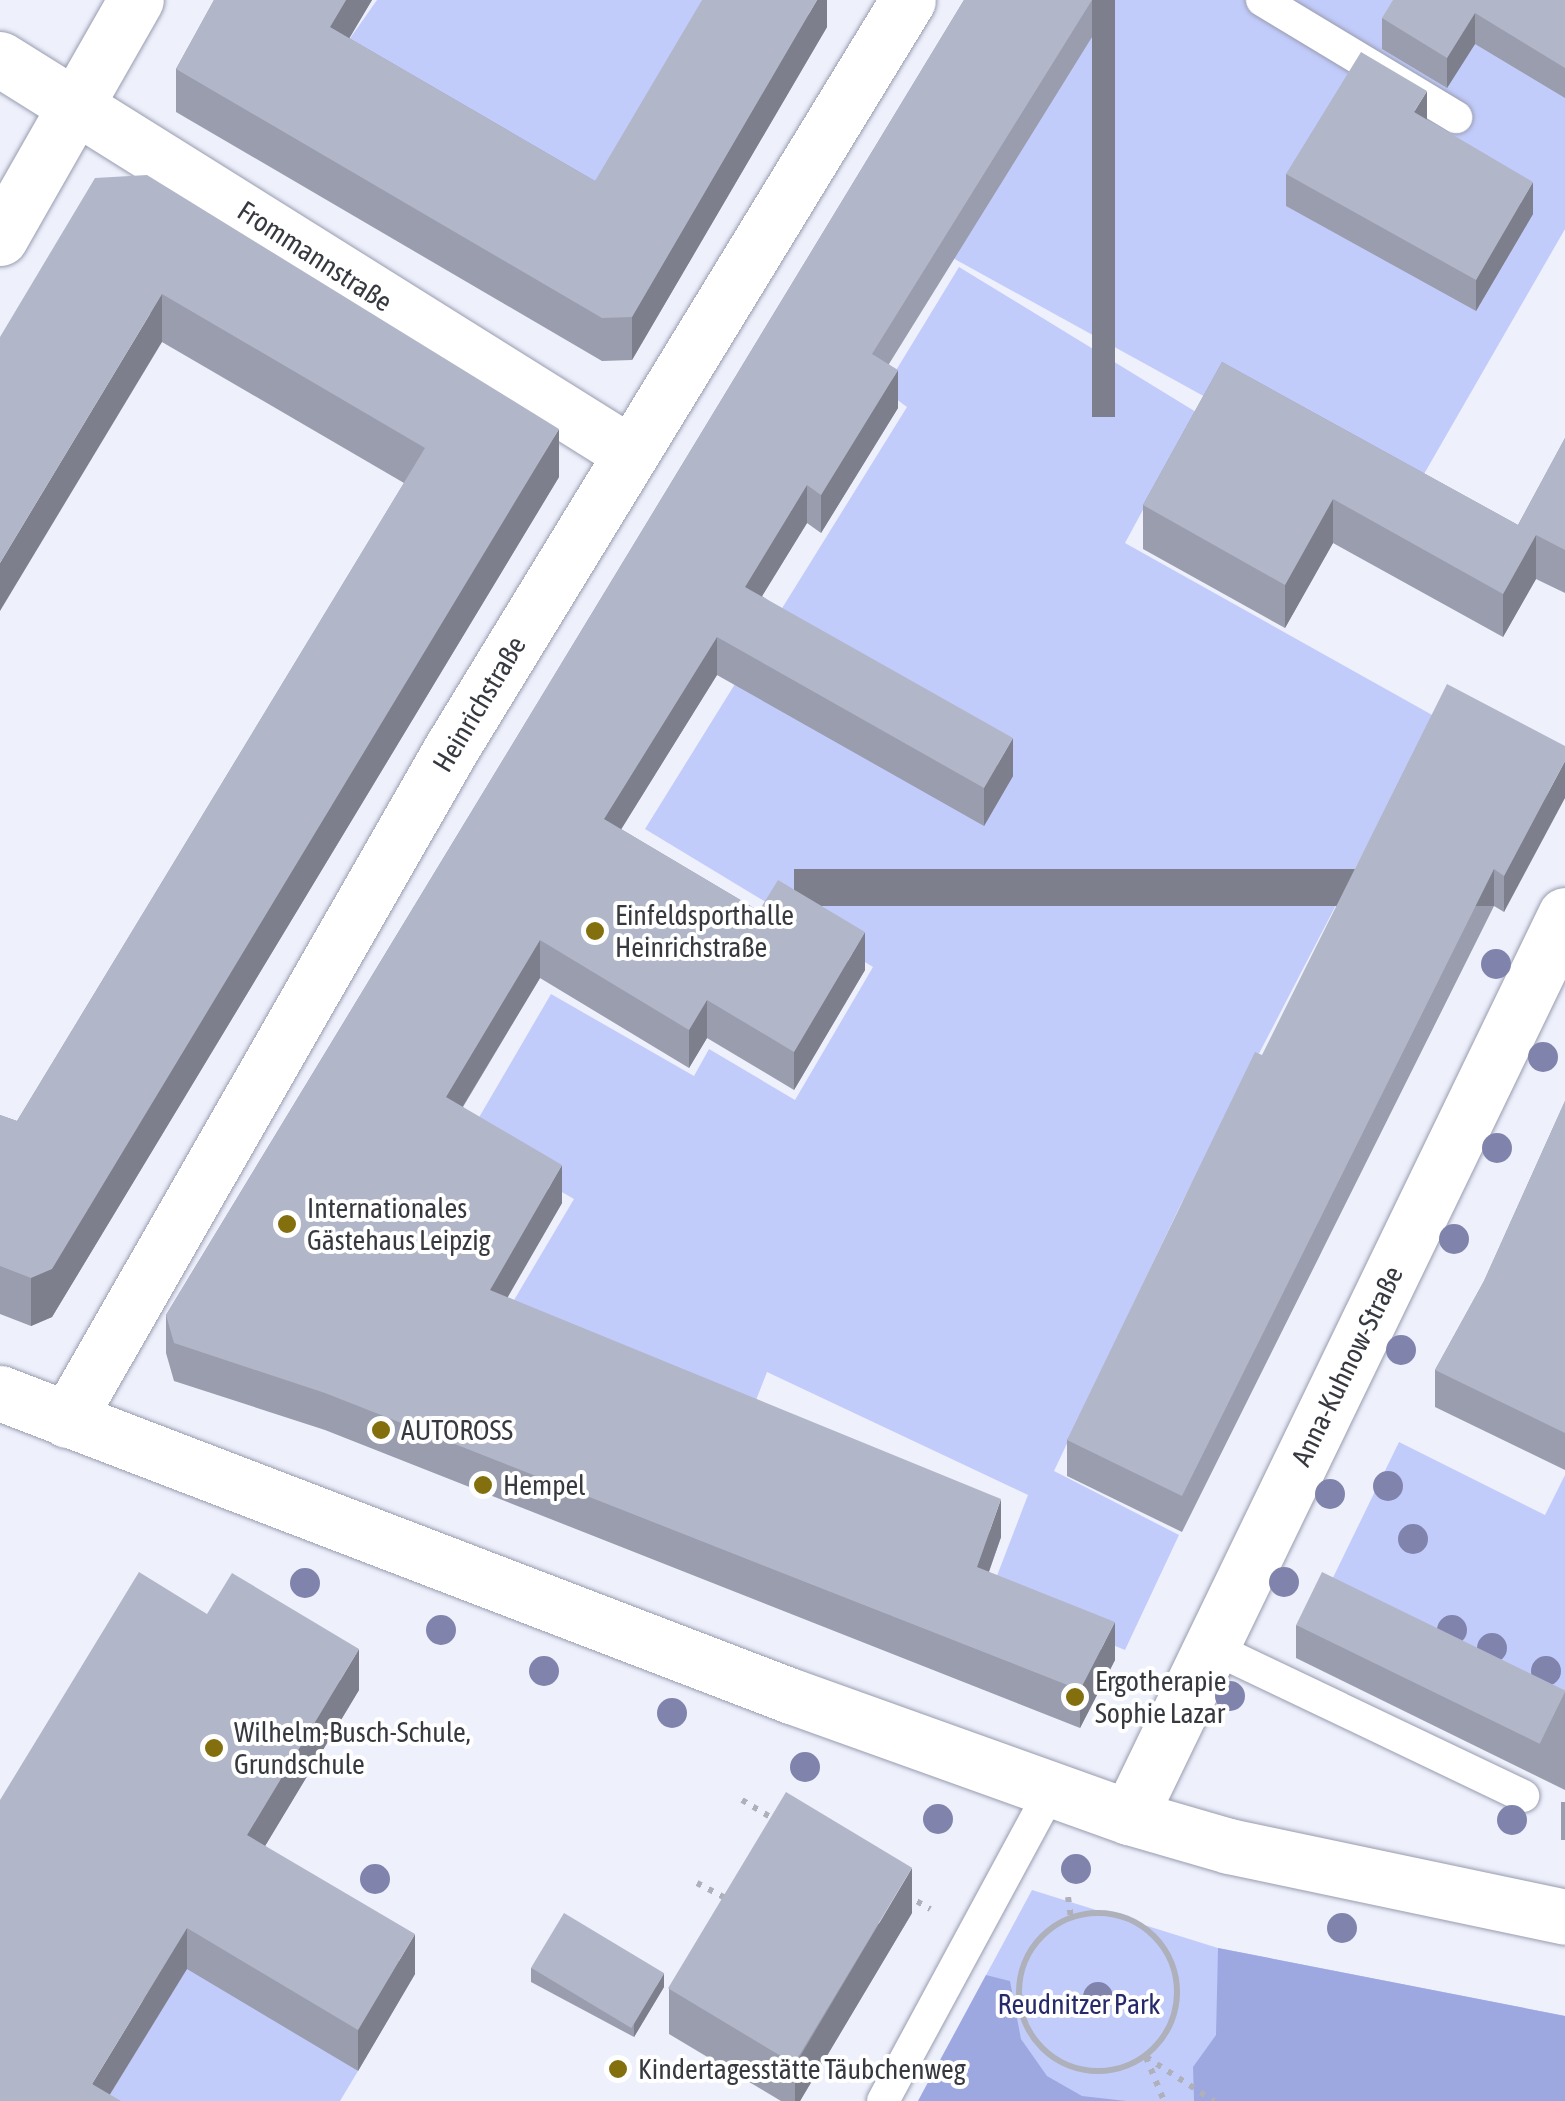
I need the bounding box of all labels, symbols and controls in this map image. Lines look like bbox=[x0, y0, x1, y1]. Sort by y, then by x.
street label: Frommannstraße bbox=[232, 194, 398, 318]
street label: Heinrichstraße bbox=[425, 630, 533, 778]
place label: Einfeldsporthalle Heinrichstraße bbox=[615, 898, 794, 964]
marker: Einfeldsporthalle Heinrichstraße bbox=[584, 920, 606, 942]
place label: Internationales Gästehaus Leipzig bbox=[307, 1191, 491, 1257]
marker: Internationales Gästehaus Leipzig bbox=[276, 1213, 298, 1235]
street label: Anna-Kuhnow-Straße bbox=[1284, 1261, 1410, 1471]
place label: AUTOROSS bbox=[401, 1413, 513, 1447]
marker: AUTOROSS bbox=[370, 1419, 392, 1441]
place label: Hempel bbox=[503, 1468, 586, 1502]
marker: Hempel bbox=[472, 1474, 494, 1496]
place label: Ergotherapie Sophie Lazar bbox=[1095, 1664, 1226, 1730]
marker: Ergotherapie Sophie Lazar bbox=[1064, 1686, 1086, 1708]
place label: Wilhelm-Busch-Schule, Grundschule bbox=[234, 1715, 471, 1781]
marker: Wilhelm-Busch-Schule, Grundschule bbox=[203, 1737, 225, 1759]
park label: Reudnitzer Park bbox=[998, 1987, 1160, 2021]
place label: Kindertagesstätte Täubchenweg bbox=[638, 2052, 966, 2086]
marker: Kindertagesstätte Täubchenweg bbox=[607, 2058, 629, 2080]

